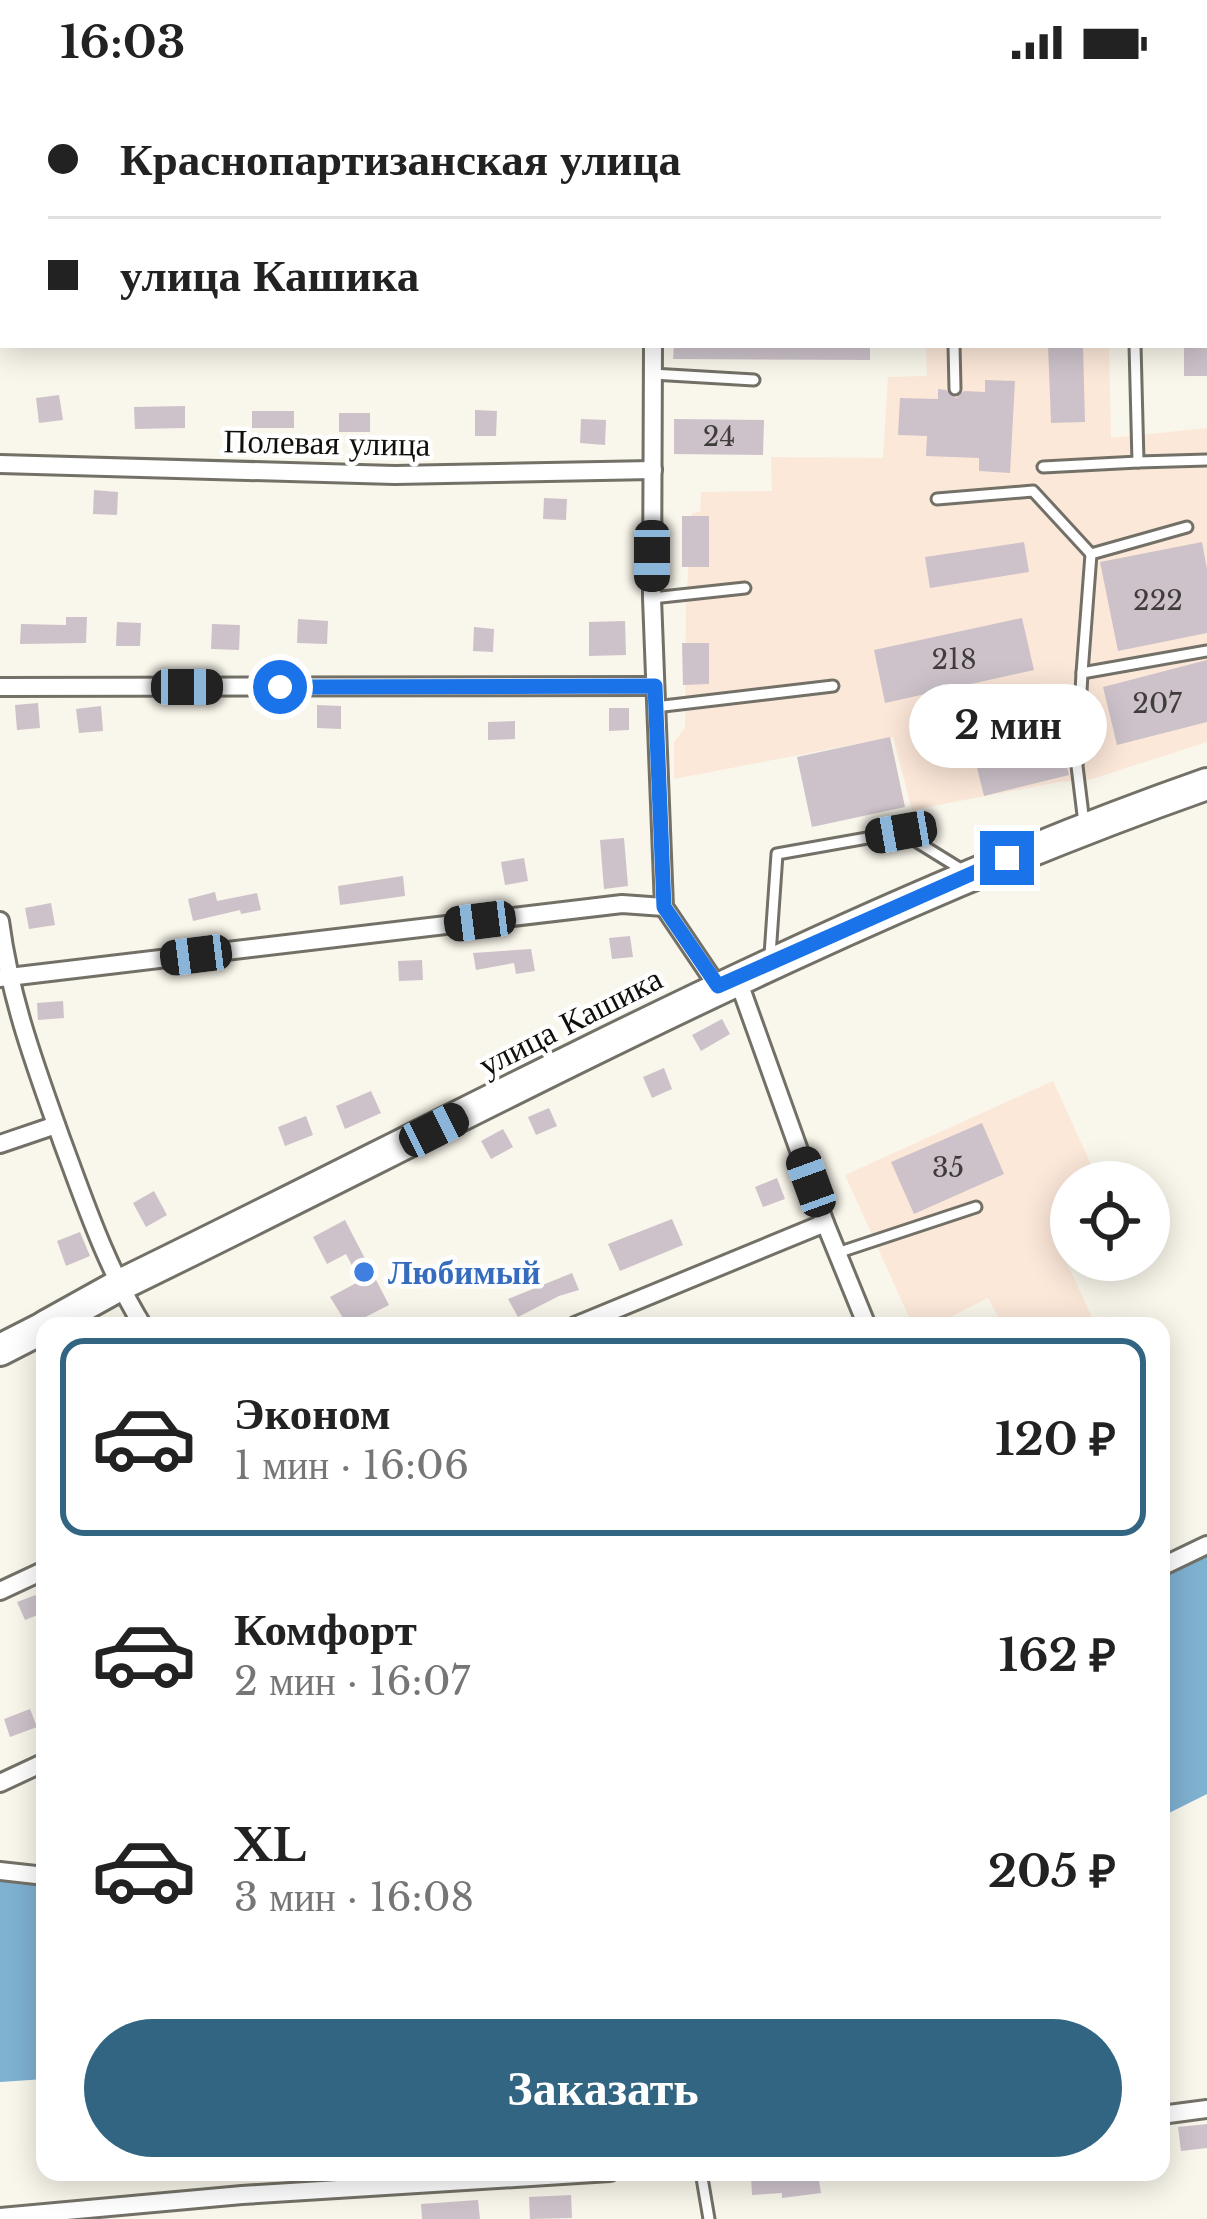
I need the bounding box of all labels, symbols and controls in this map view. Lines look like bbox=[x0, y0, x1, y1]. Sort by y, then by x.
text: 16:03 bbox=[60, 14, 185, 70]
text: Краснопартизанская улица bbox=[120, 131, 681, 187]
text: улица Кашика bbox=[120, 247, 419, 303]
street label: Полевая улица bbox=[223, 420, 431, 465]
house number: 24 bbox=[703, 420, 735, 453]
car bbox=[634, 520, 670, 592]
house number: 222 bbox=[1133, 584, 1183, 617]
house number: 218 bbox=[931, 643, 977, 676]
route start bbox=[253, 660, 307, 714]
car bbox=[151, 669, 223, 705]
callout: 2 мин bbox=[908, 684, 1106, 768]
house number: 207 bbox=[1132, 687, 1182, 720]
text: 2 мин bbox=[954, 701, 1062, 750]
car bbox=[862, 808, 940, 856]
route end bbox=[980, 831, 1034, 885]
car bbox=[442, 899, 518, 943]
car bbox=[158, 933, 234, 977]
street label: улица Кашика bbox=[472, 958, 669, 1085]
car bbox=[394, 1098, 474, 1162]
car bbox=[782, 1142, 840, 1222]
house number: 35 bbox=[932, 1151, 964, 1184]
map controls bbox=[1050, 1161, 1170, 1281]
button: locate bbox=[1050, 1161, 1170, 1281]
place label: Любимый bbox=[388, 1252, 541, 1293]
marker: Любимый bbox=[351, 1259, 377, 1285]
icon: car bbox=[90, 1383, 198, 1491]
text: Эконом bbox=[234, 1385, 391, 1441]
text: 120 ₽ bbox=[995, 1411, 1116, 1467]
text: 1 мин · 16:06 bbox=[234, 1441, 469, 1490]
icon: car bbox=[90, 1599, 198, 1707]
text: Комфорт bbox=[234, 1601, 417, 1657]
text: 162 ₽ bbox=[999, 1627, 1116, 1683]
text: 2 мин · 16:07 bbox=[234, 1657, 470, 1706]
icon: car bbox=[90, 1815, 198, 1923]
text: XL bbox=[234, 1817, 306, 1873]
text: 205 ₽ bbox=[988, 1843, 1116, 1899]
text: 3 мин · 16:08 bbox=[234, 1873, 474, 1922]
button: Заказать bbox=[84, 2019, 1122, 2157]

